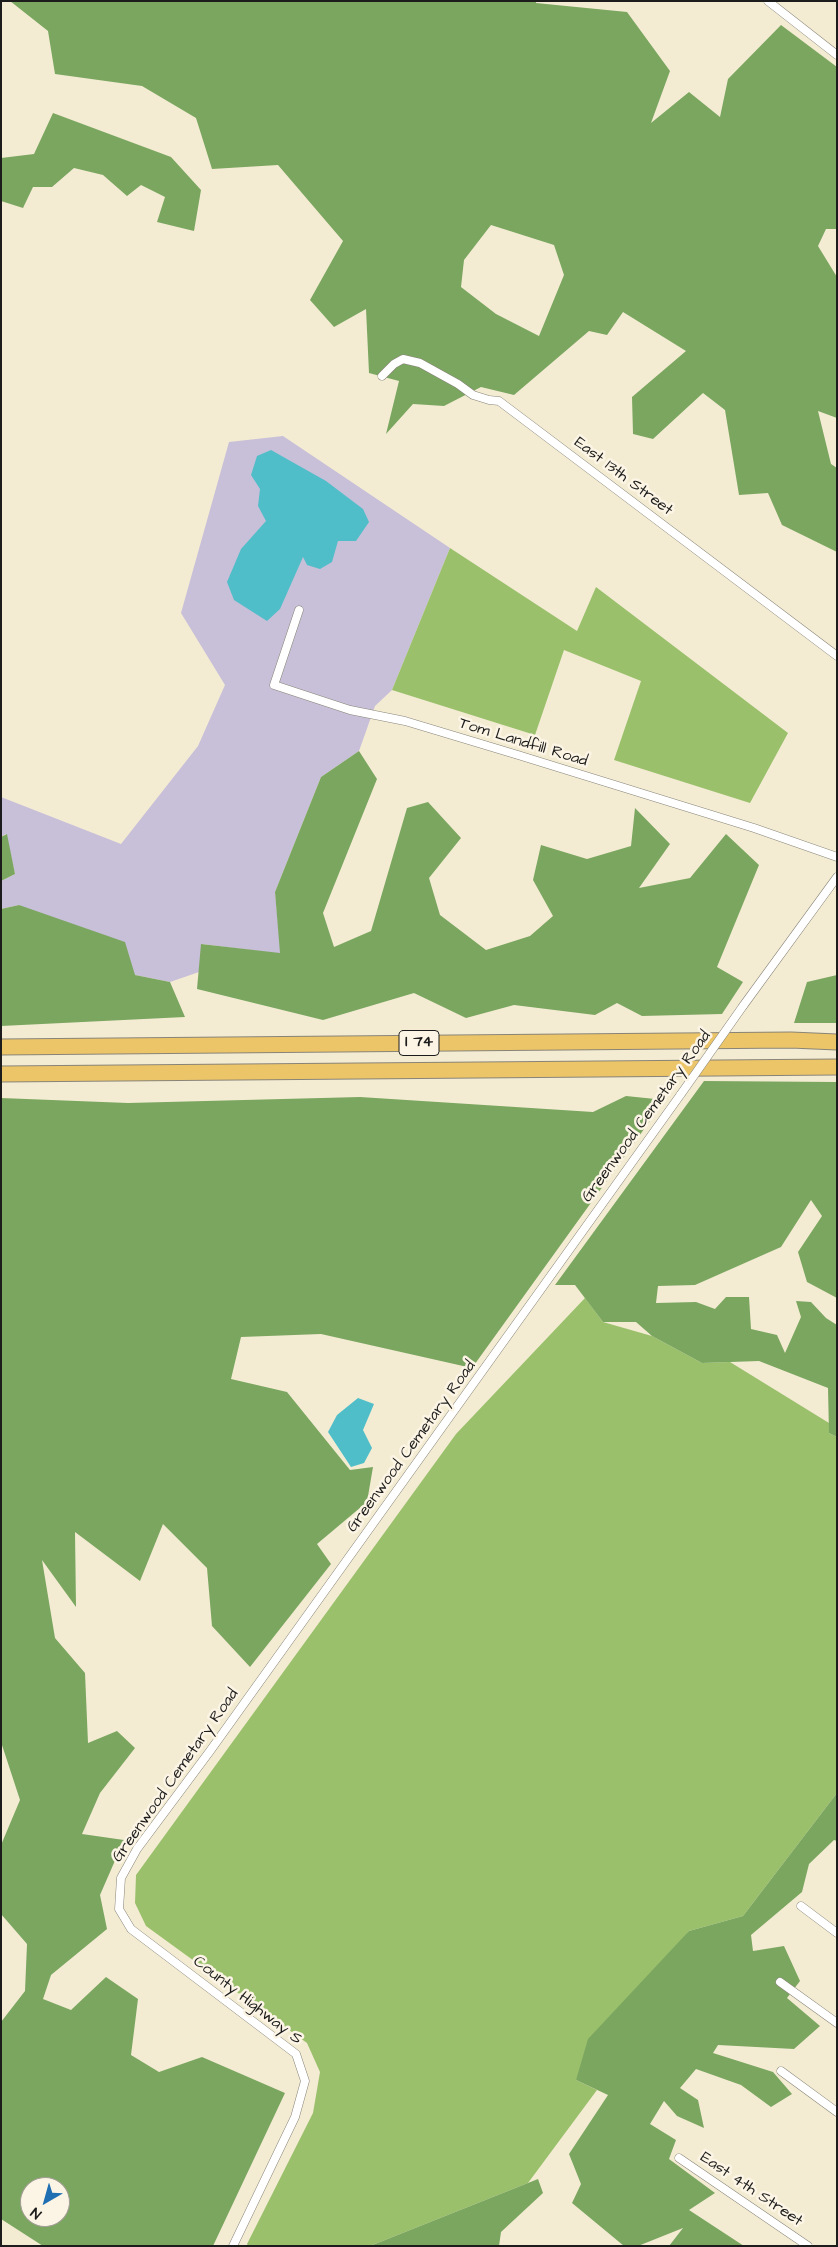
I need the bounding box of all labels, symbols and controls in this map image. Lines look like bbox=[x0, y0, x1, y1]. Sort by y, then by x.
street label: East 13th Street bbox=[570, 434, 676, 520]
street label: Tom Landfill Road bbox=[456, 714, 590, 772]
street label: Greenwood Cemetary Road bbox=[578, 1028, 716, 1206]
road number: I 74 bbox=[399, 1030, 439, 1056]
street label: Greenwood Cemetary Road bbox=[343, 1358, 481, 1536]
street label: Greenwood Cemetary Road bbox=[109, 1686, 243, 1866]
street label: County Highway S bbox=[189, 1953, 305, 2049]
street label: East 4th Street bbox=[696, 2149, 806, 2231]
north arrow bbox=[20, 2177, 70, 2227]
text: N bbox=[27, 2202, 46, 2224]

